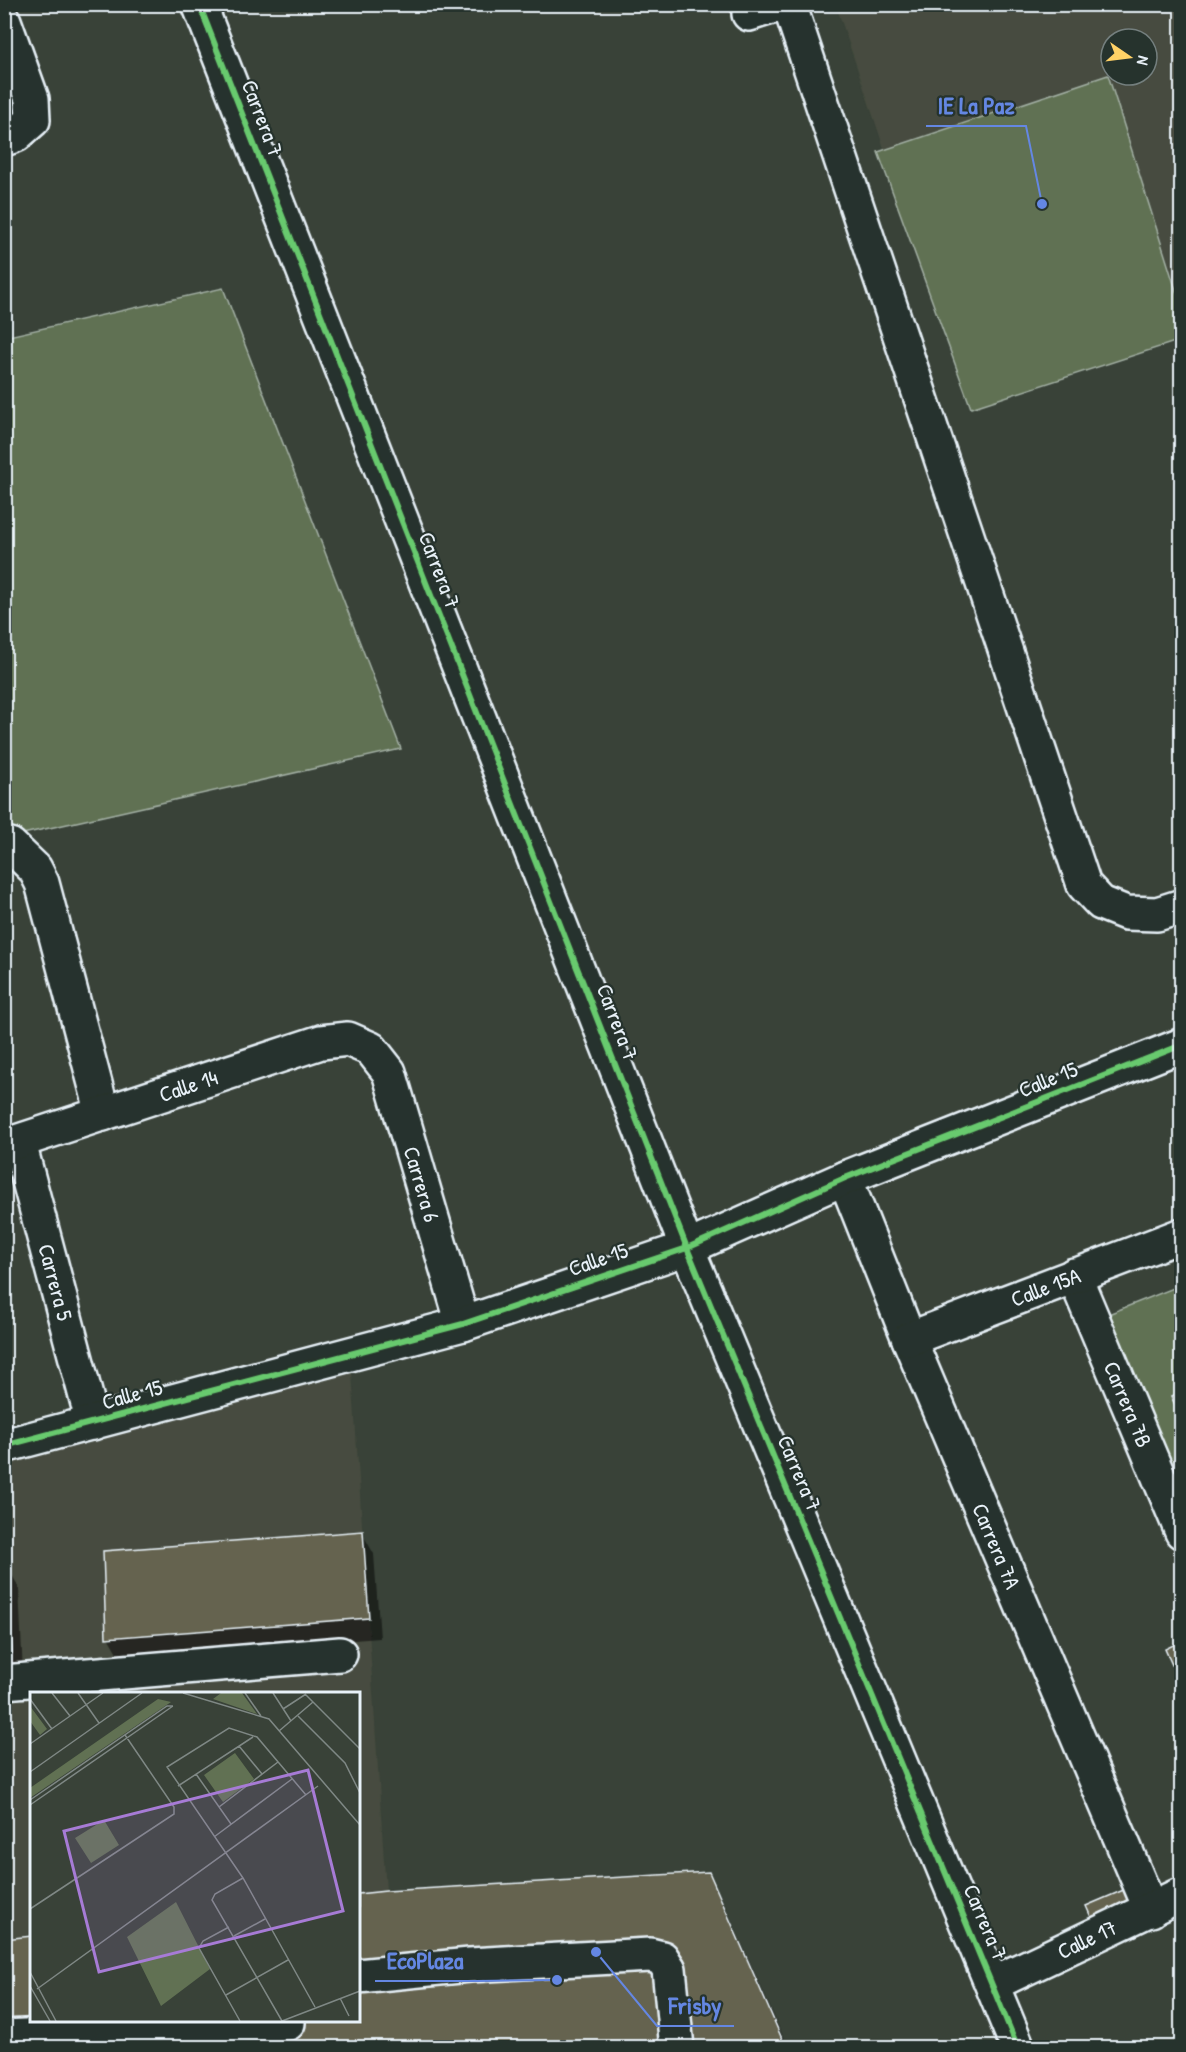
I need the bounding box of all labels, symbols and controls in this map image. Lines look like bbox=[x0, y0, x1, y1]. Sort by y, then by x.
north arrow bbox=[1099, 27, 1159, 87]
text: N bbox=[1132, 54, 1155, 68]
street label: Carrera 7 bbox=[235, 76, 291, 160]
callout: IE La Paz bbox=[926, 84, 1026, 126]
text: IE La Paz bbox=[938, 89, 1015, 121]
street label: Carrera 7 bbox=[412, 528, 468, 612]
street label: Carrera 7 bbox=[590, 980, 646, 1064]
street label: Calle 15 bbox=[1014, 1054, 1082, 1104]
street label: Calle 14 bbox=[155, 1062, 222, 1109]
street label: Carrera 6 bbox=[397, 1143, 447, 1226]
street label: Calle 15 bbox=[564, 1235, 632, 1283]
street label: Carrera 5 bbox=[31, 1241, 80, 1324]
street label: Calle 15A bbox=[1006, 1260, 1085, 1314]
street label: Carrera 7B bbox=[1097, 1356, 1160, 1452]
street label: Calle 15 bbox=[99, 1372, 165, 1416]
street label: Carrera 7 bbox=[771, 1431, 829, 1515]
street label: Carrera 7A bbox=[965, 1499, 1028, 1594]
inset map bbox=[30, 1692, 360, 2022]
street label: Carrera 7 bbox=[957, 1880, 1015, 1964]
street label: Calle 17 bbox=[1052, 1912, 1122, 1966]
callout: EcoPlaza bbox=[375, 1939, 476, 1981]
text: EcoPlaza bbox=[387, 1944, 464, 1976]
callout: Frisby bbox=[657, 1984, 734, 2026]
text: Frisby bbox=[668, 1989, 721, 2022]

